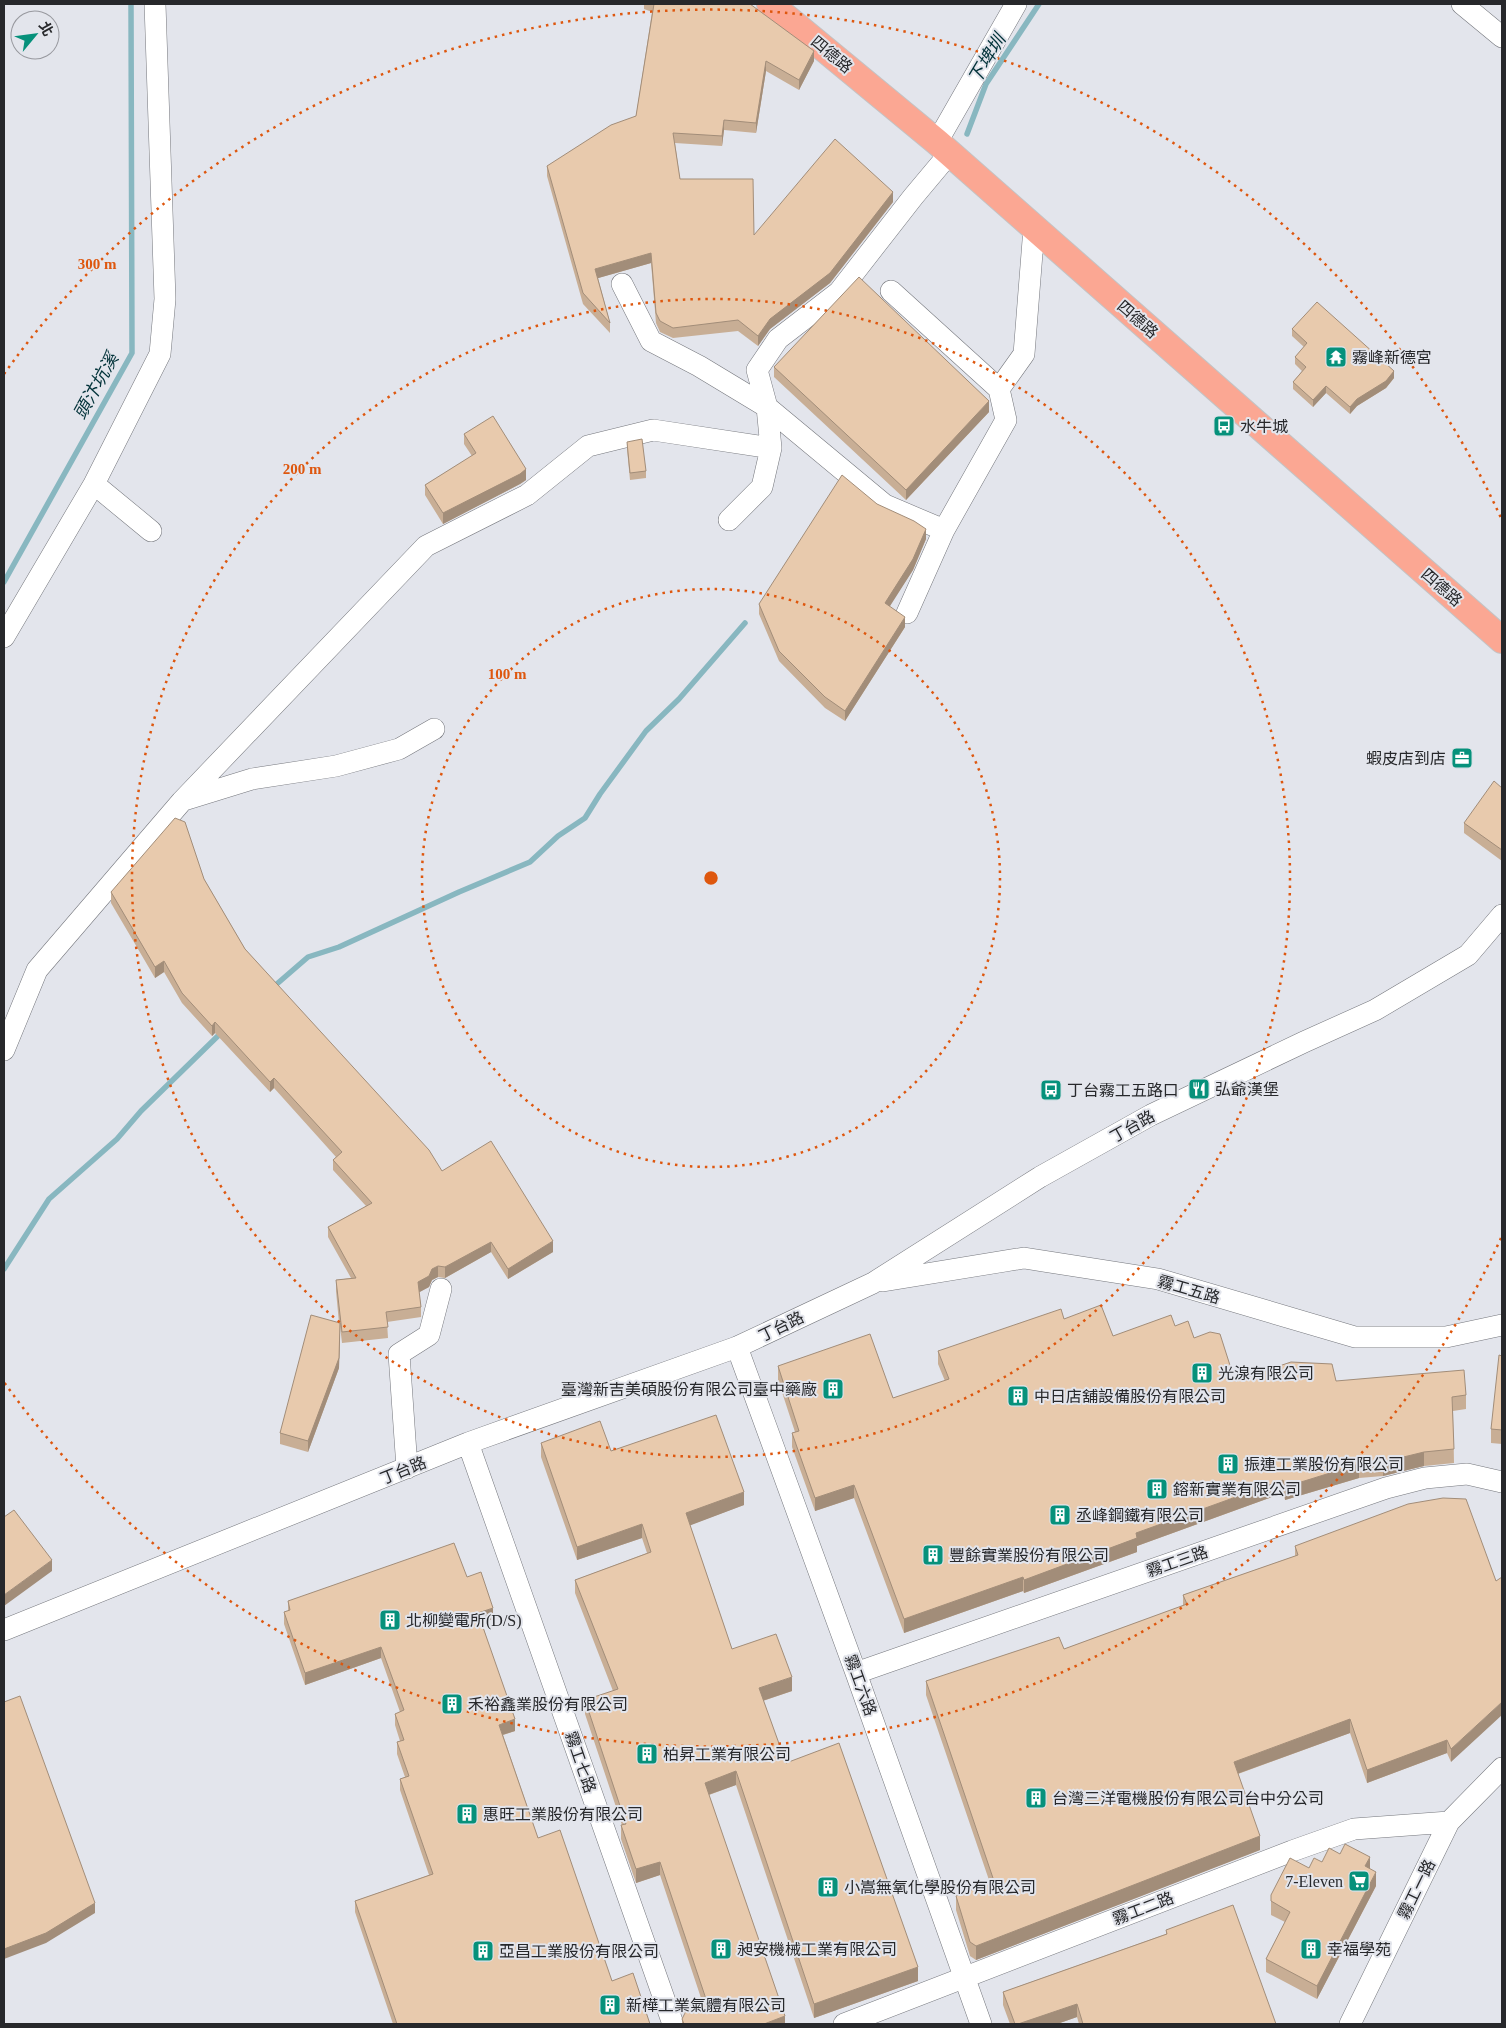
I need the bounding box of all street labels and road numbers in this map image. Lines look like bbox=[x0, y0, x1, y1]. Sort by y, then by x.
street label: 四德路 bbox=[808, 32, 856, 76]
street label: 四德路 bbox=[1114, 297, 1161, 342]
street label: 四德路 bbox=[1418, 565, 1465, 610]
street label: 丁台路 bbox=[1107, 1107, 1157, 1146]
street label: 霧工五路 bbox=[1156, 1272, 1222, 1306]
street label: 丁台路 bbox=[756, 1308, 807, 1345]
street label: 丁台路 bbox=[378, 1454, 429, 1487]
street label: 霧工三路 bbox=[1144, 1543, 1210, 1580]
street label: 霧工六路 bbox=[842, 1652, 879, 1718]
street label: 霧工七路 bbox=[562, 1729, 599, 1795]
street label: 霧工一路 bbox=[1395, 1857, 1438, 1922]
street label: 霧工二路 bbox=[1110, 1889, 1176, 1928]

